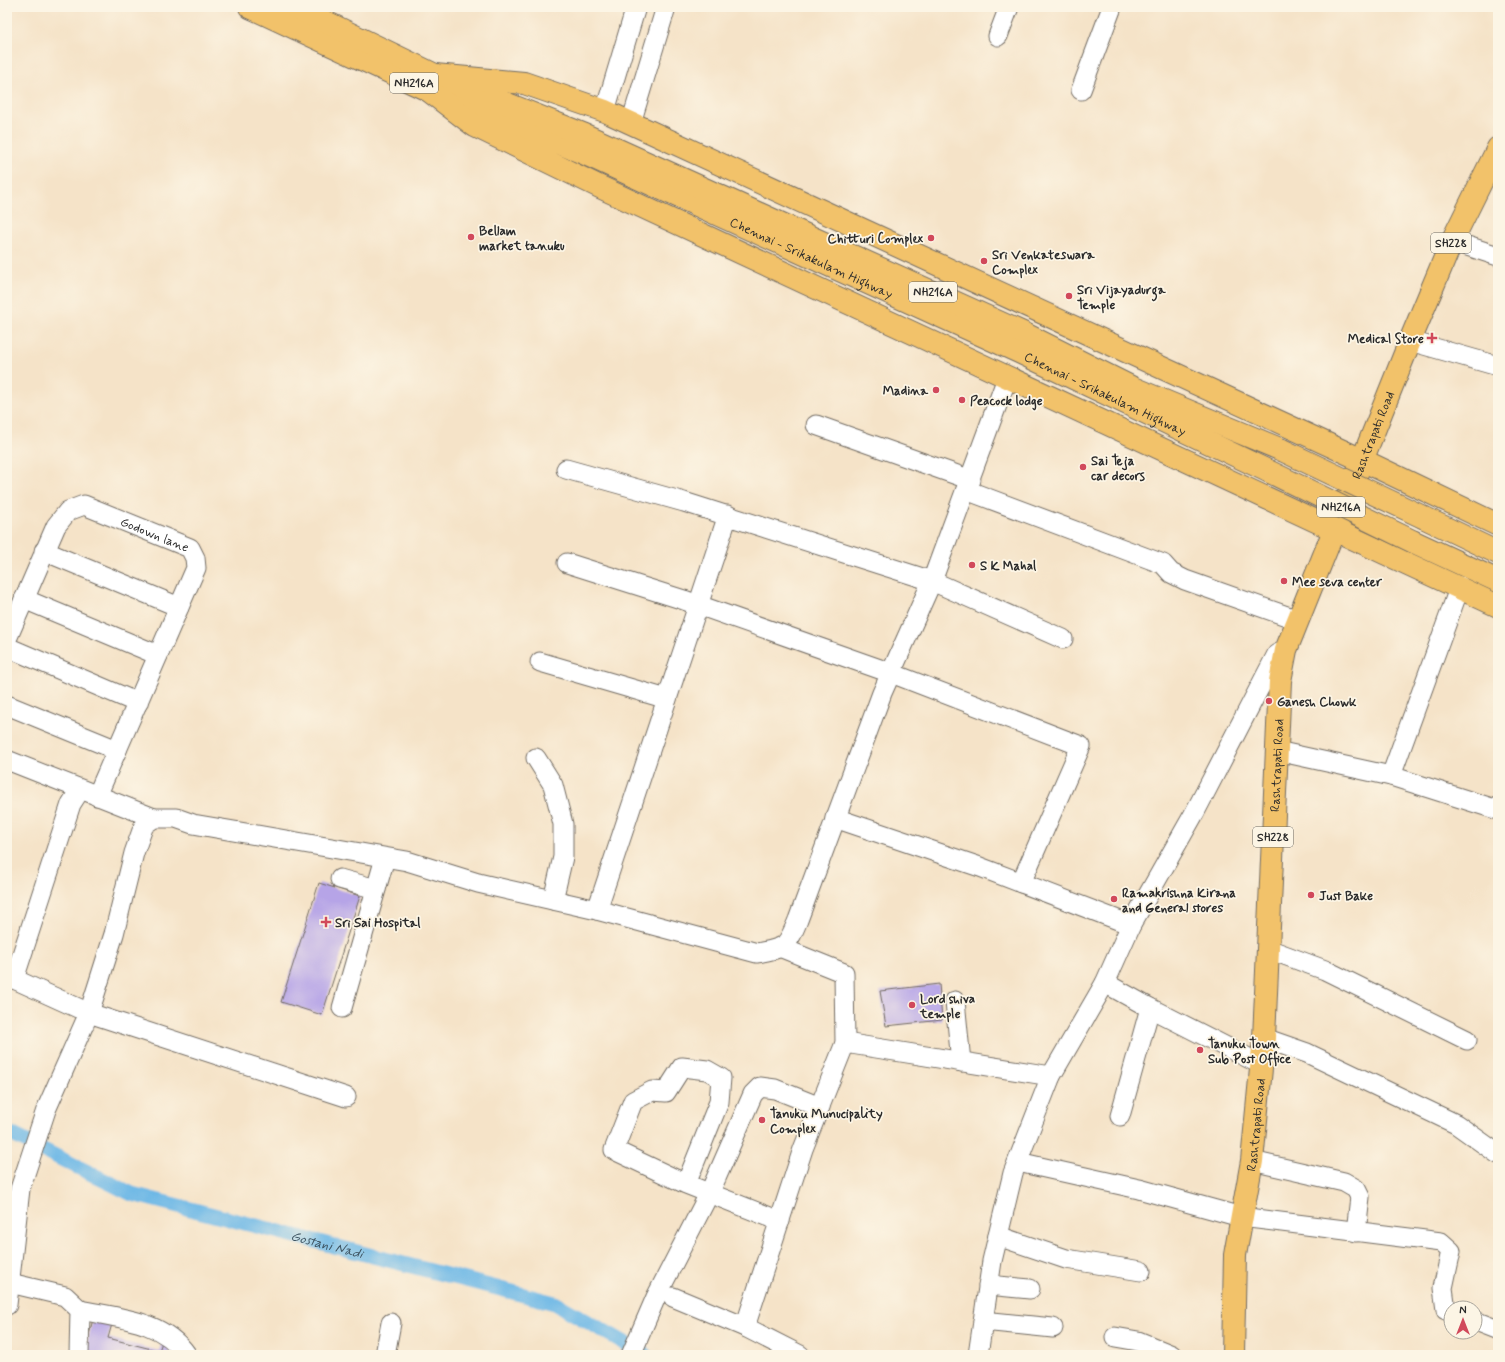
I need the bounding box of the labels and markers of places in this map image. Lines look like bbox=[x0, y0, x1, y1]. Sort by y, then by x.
place label: Bellam market tanuku bbox=[479, 223, 565, 255]
place label: Chitturi Complex bbox=[827, 231, 923, 248]
marker: Bellam market tanuku bbox=[466, 232, 476, 242]
marker: Chitturi Complex bbox=[926, 233, 936, 243]
place label: Sri Venkateswara Complex bbox=[992, 247, 1096, 279]
marker: Sri Venkateswara Complex bbox=[979, 256, 989, 266]
place label: Sri Vijayadurga Temple bbox=[1077, 282, 1167, 314]
marker: Sri Vijayadurga Temple bbox=[1064, 291, 1074, 301]
place label: Medical Store bbox=[1348, 331, 1424, 348]
marker: Medical Store bbox=[1427, 333, 1437, 343]
place label: Madina bbox=[883, 383, 929, 400]
marker: Madina bbox=[931, 385, 941, 395]
place label: Peacock lodge bbox=[970, 393, 1043, 411]
marker: Peacock lodge bbox=[957, 395, 967, 405]
place label: Sai Teja car decors bbox=[1091, 453, 1145, 485]
marker: Sai Teja car decors bbox=[1078, 462, 1088, 472]
place label: S K Mahal bbox=[980, 558, 1037, 575]
marker: S K Mahal bbox=[967, 560, 977, 570]
place label: Mee seva center bbox=[1292, 574, 1383, 591]
marker: Mee seva center bbox=[1279, 576, 1289, 586]
place label: Ganesh Chowk bbox=[1277, 694, 1357, 711]
marker: Ganesh Chowk bbox=[1264, 696, 1274, 706]
place label: Ramakrishna Kirana and General stores bbox=[1122, 885, 1236, 917]
place label: Just Bake bbox=[1319, 888, 1373, 905]
marker: Just Bake bbox=[1306, 890, 1316, 900]
marker: Ramakrishna Kirana and General stores bbox=[1109, 894, 1119, 904]
place label: Sri Sai Hospital bbox=[335, 915, 421, 932]
marker: Sri Sai Hospital bbox=[320, 916, 332, 928]
place label: Lord shiva temple bbox=[919, 991, 975, 1023]
marker: Lord shiva temple bbox=[907, 1000, 917, 1010]
place label: Tanuku Town Sub Post Office bbox=[1208, 1036, 1292, 1068]
marker: Tanuku Town Sub Post Office bbox=[1195, 1045, 1205, 1055]
place label: Tanuku Munucipality Complex bbox=[770, 1106, 883, 1138]
marker: Tanuku Munucipality Complex bbox=[757, 1115, 767, 1125]

